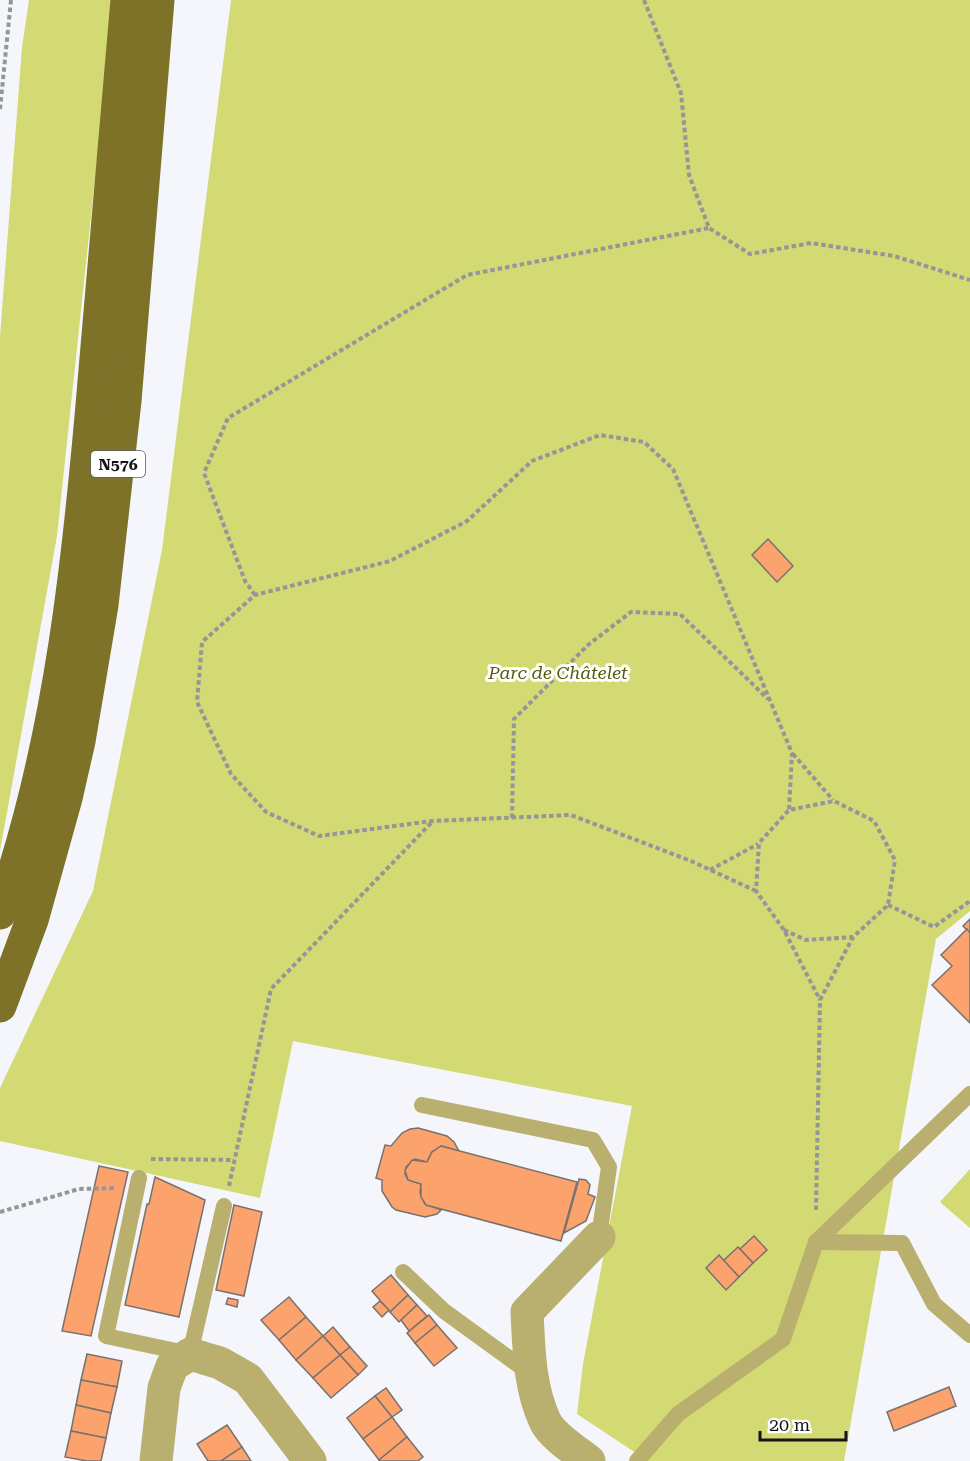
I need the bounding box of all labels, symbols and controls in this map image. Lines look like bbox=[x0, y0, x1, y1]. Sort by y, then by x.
road number: N576 bbox=[91, 451, 145, 477]
park label: Parc de Châtelet bbox=[487, 662, 628, 683]
scale bar bbox=[760, 1404, 846, 1442]
text: 20 m bbox=[769, 1414, 810, 1435]

